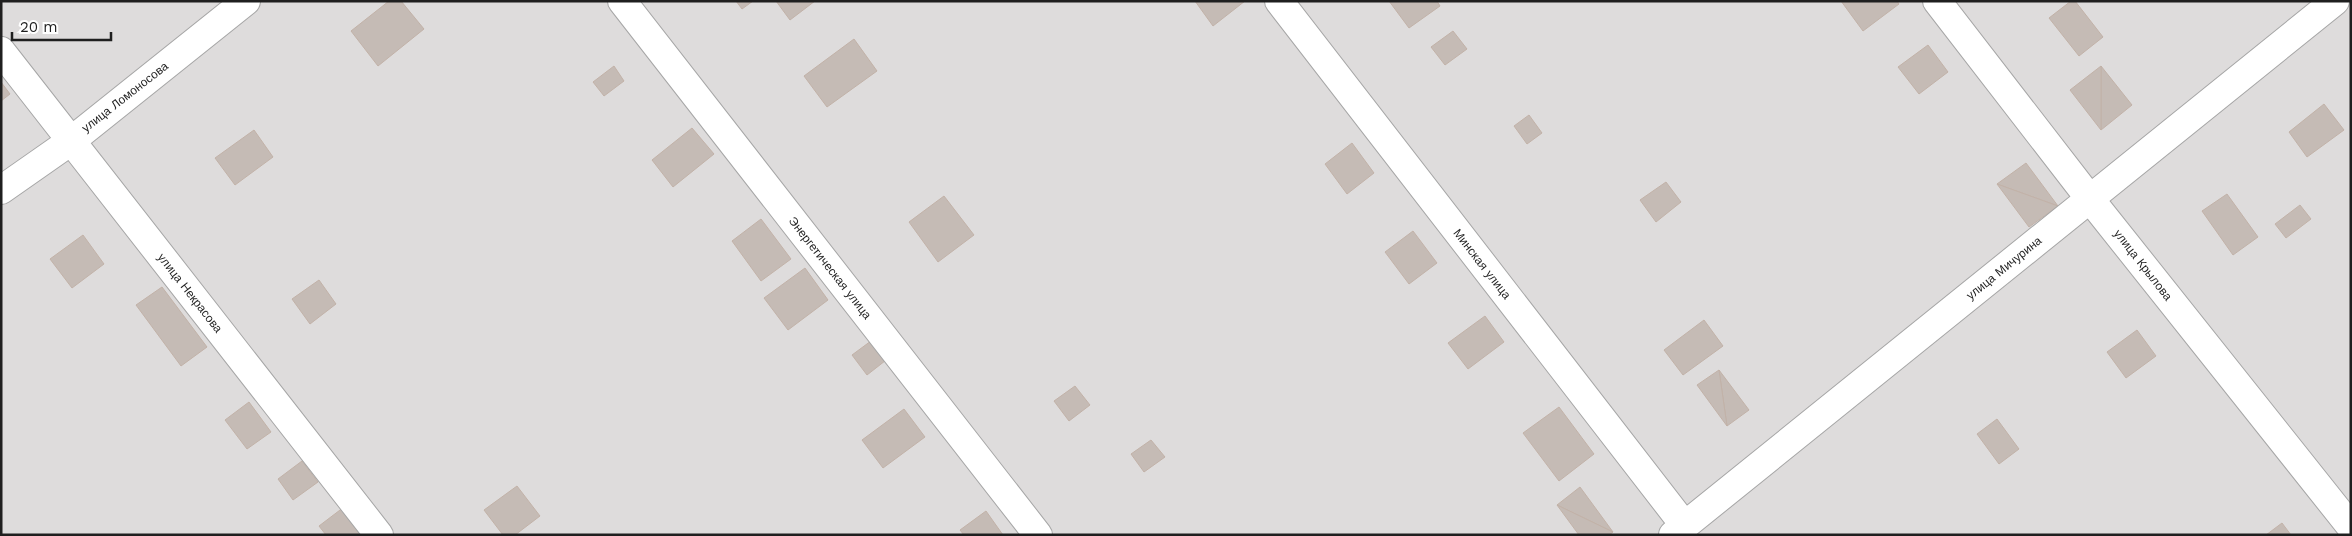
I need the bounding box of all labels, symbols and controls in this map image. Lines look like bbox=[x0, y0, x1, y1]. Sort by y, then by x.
scale bar bbox=[12, 10, 111, 42]
text: 20 m bbox=[20, 18, 58, 36]
street label: улица Ломоносова bbox=[79, 59, 171, 135]
street label: Энергетическая улица bbox=[786, 214, 874, 322]
street label: Минская улица bbox=[1450, 226, 1514, 302]
street label: улица Крылова bbox=[2111, 227, 2175, 303]
street label: улица Мичурина bbox=[1964, 233, 2045, 303]
street label: улица Некрасова bbox=[155, 251, 225, 336]

